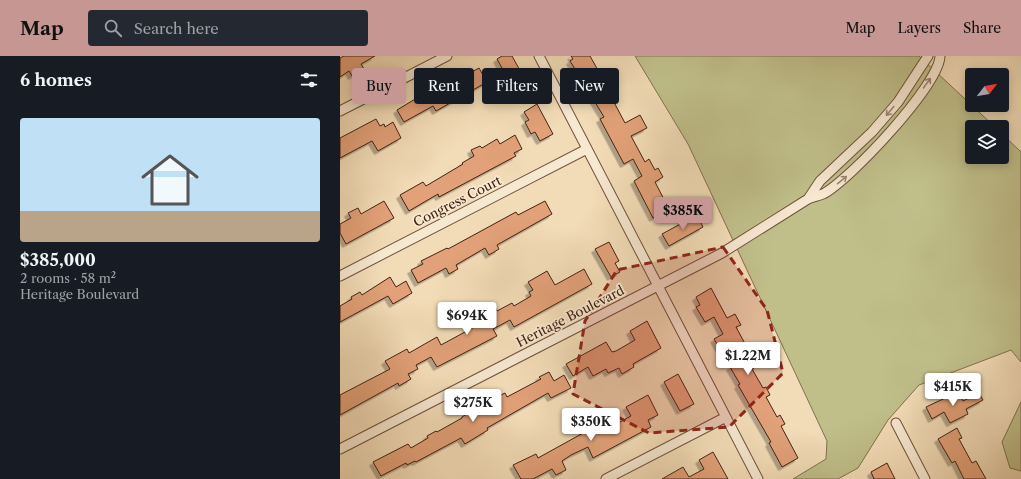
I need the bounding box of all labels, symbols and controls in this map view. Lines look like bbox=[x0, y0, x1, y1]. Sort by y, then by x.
search box bbox=[88, 10, 368, 46]
text: Map bbox=[20, 17, 64, 40]
icon: search bbox=[102, 17, 124, 39]
text: Search here bbox=[134, 19, 219, 38]
text: Map bbox=[845, 19, 875, 37]
text: Layers bbox=[897, 19, 941, 37]
text: Share bbox=[963, 19, 1001, 37]
chip: Buy bbox=[352, 68, 406, 104]
chip: Rent bbox=[414, 68, 474, 104]
chip: Filters bbox=[482, 68, 552, 104]
chip: New bbox=[560, 68, 619, 104]
north arrow bbox=[965, 68, 1009, 112]
map controls bbox=[965, 68, 1009, 164]
icon: filters bbox=[298, 69, 320, 91]
text: 6 homes bbox=[20, 70, 92, 90]
one-way arrow bbox=[923, 77, 931, 88]
one-way arrow bbox=[885, 106, 894, 116]
button: layers bbox=[965, 120, 1009, 164]
icon: home bbox=[134, 144, 206, 216]
street label: Congress Court bbox=[410, 172, 504, 230]
one-way arrow bbox=[836, 175, 847, 184]
pin: $385K bbox=[655, 197, 711, 231]
text: $385K bbox=[663, 202, 703, 218]
text: $385,000 bbox=[20, 250, 96, 270]
text: 2 rooms · 58 m² bbox=[20, 270, 116, 286]
street label: Heritage Boulevard bbox=[513, 282, 627, 350]
text: Heritage Boulevard bbox=[20, 286, 139, 302]
pin: $694K bbox=[439, 302, 495, 336]
text: $694K bbox=[447, 307, 487, 323]
pin: $1.22M bbox=[715, 342, 781, 376]
text: $1.22M bbox=[725, 347, 771, 363]
pin: $415K bbox=[925, 373, 981, 407]
text: $415K bbox=[934, 378, 972, 394]
pin: $275K bbox=[445, 389, 501, 423]
text: $275K bbox=[453, 394, 493, 410]
pin: $350K bbox=[563, 408, 619, 442]
text: $350K bbox=[571, 413, 611, 429]

